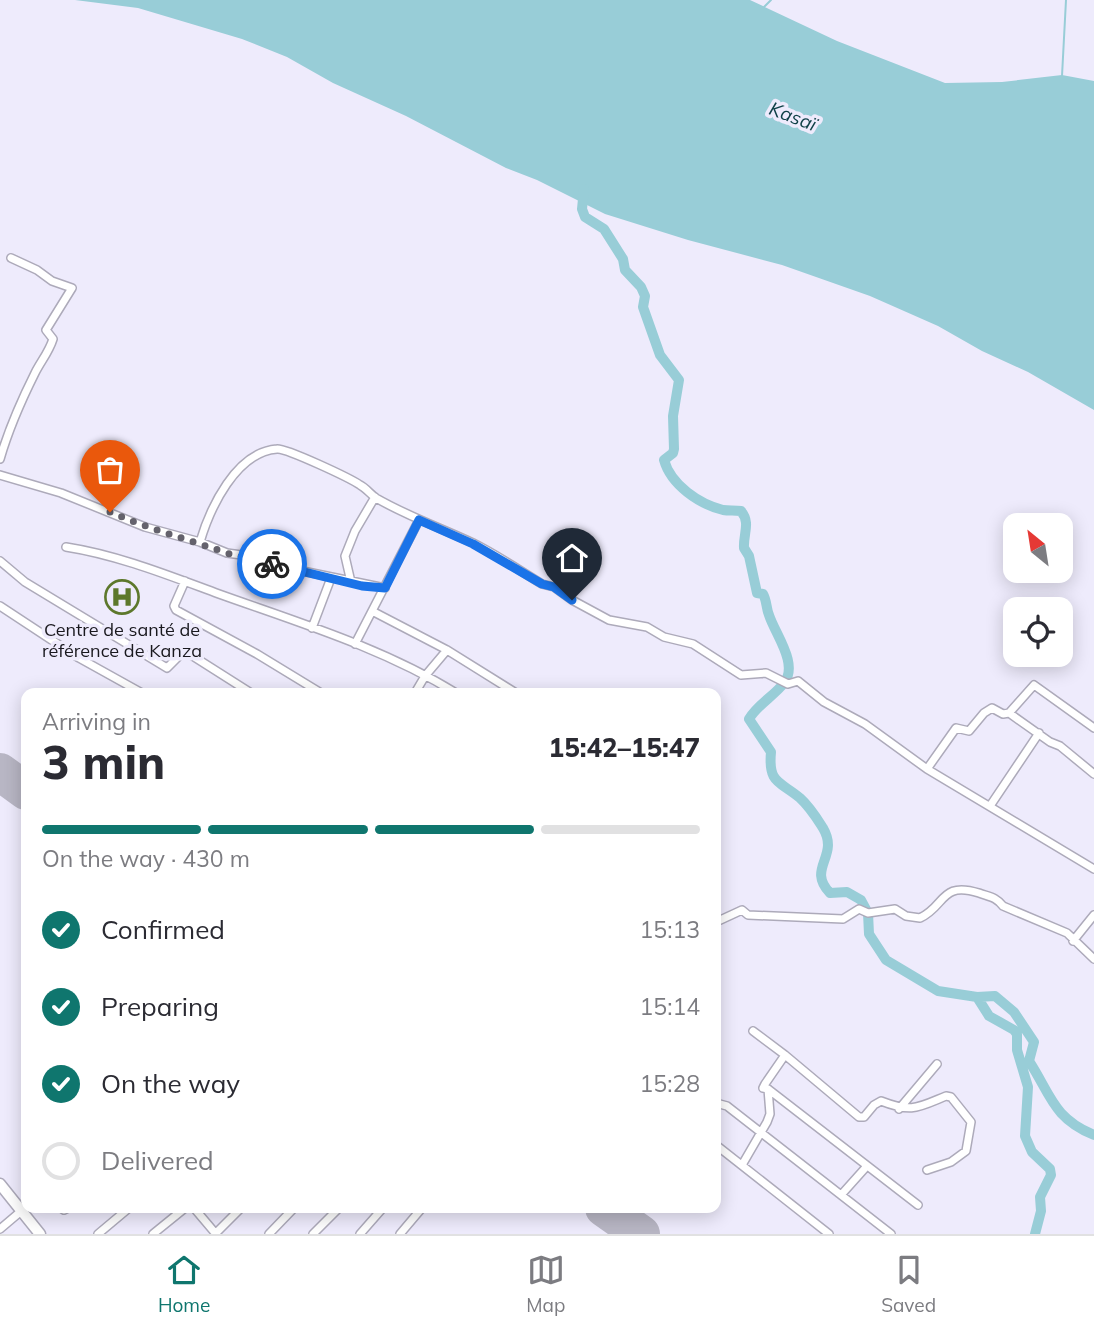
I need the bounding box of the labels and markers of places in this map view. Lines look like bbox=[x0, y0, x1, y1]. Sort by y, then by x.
pin bbox=[80, 440, 140, 512]
pin bbox=[542, 528, 602, 600]
hospital icon: Centre de santé de référence de Kanza bbox=[103, 578, 141, 616]
place label: Centre de santé de référence de Kanza bbox=[42, 618, 202, 662]

